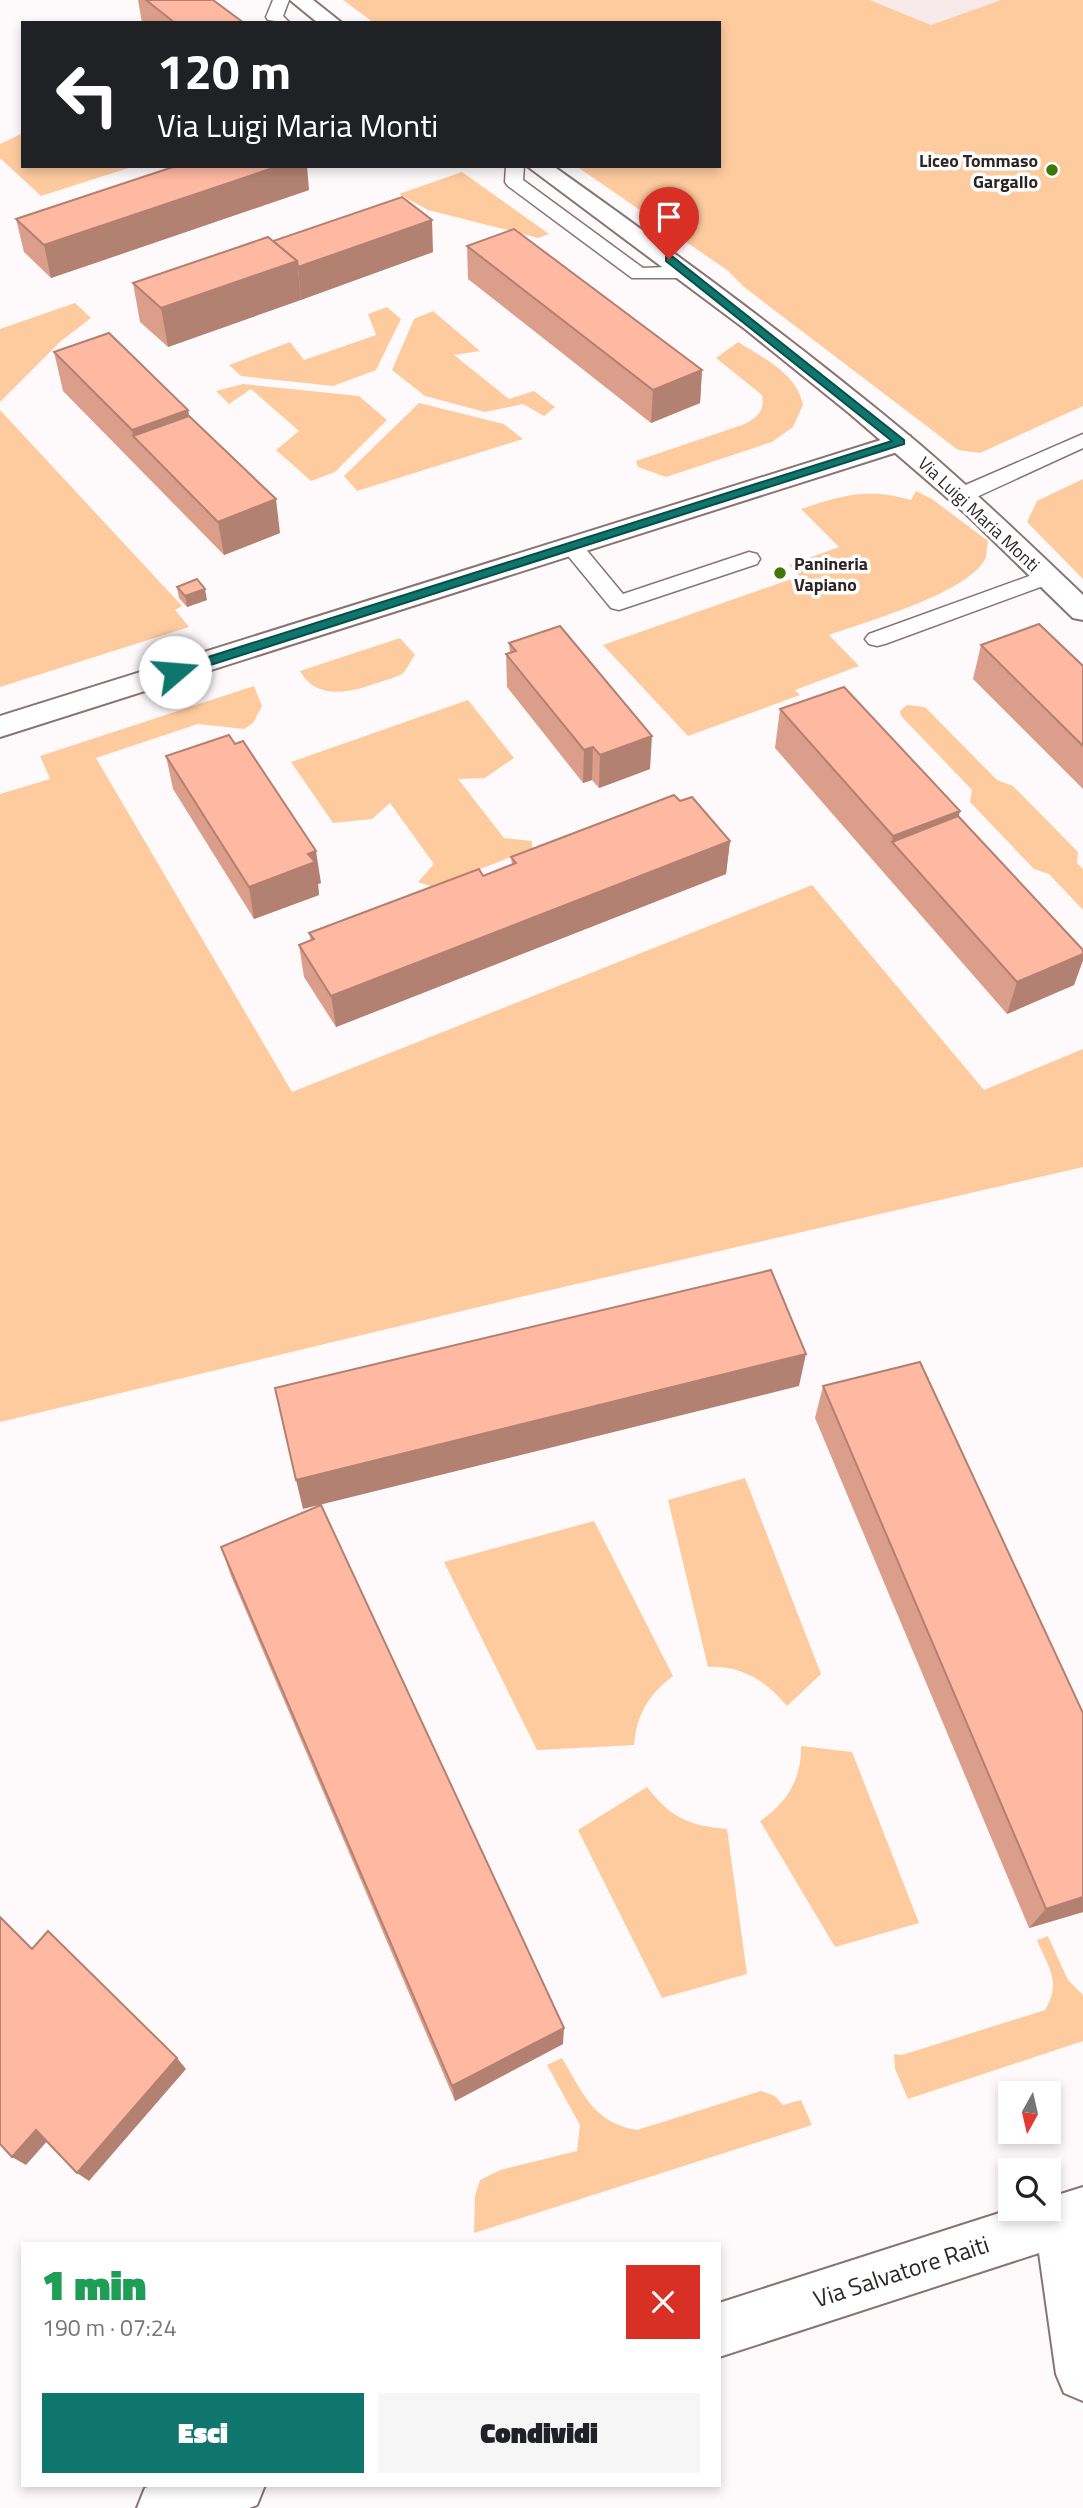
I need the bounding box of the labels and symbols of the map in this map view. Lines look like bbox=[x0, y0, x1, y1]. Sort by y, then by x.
place label: Liceo Tommaso Gargallo bbox=[919, 147, 1038, 195]
marker: Liceo Tommaso Gargallo bbox=[1044, 162, 1060, 178]
pin bbox=[639, 187, 699, 259]
street label: Via Luigi Maria Monti bbox=[912, 450, 1046, 578]
place label: Panineria Vapiano bbox=[794, 550, 868, 598]
marker: Panineria Vapiano bbox=[772, 565, 788, 581]
position arrow bbox=[138, 635, 212, 709]
north arrow bbox=[998, 2081, 1060, 2144]
street label: Via Salvatore Raiti bbox=[809, 2226, 993, 2316]

